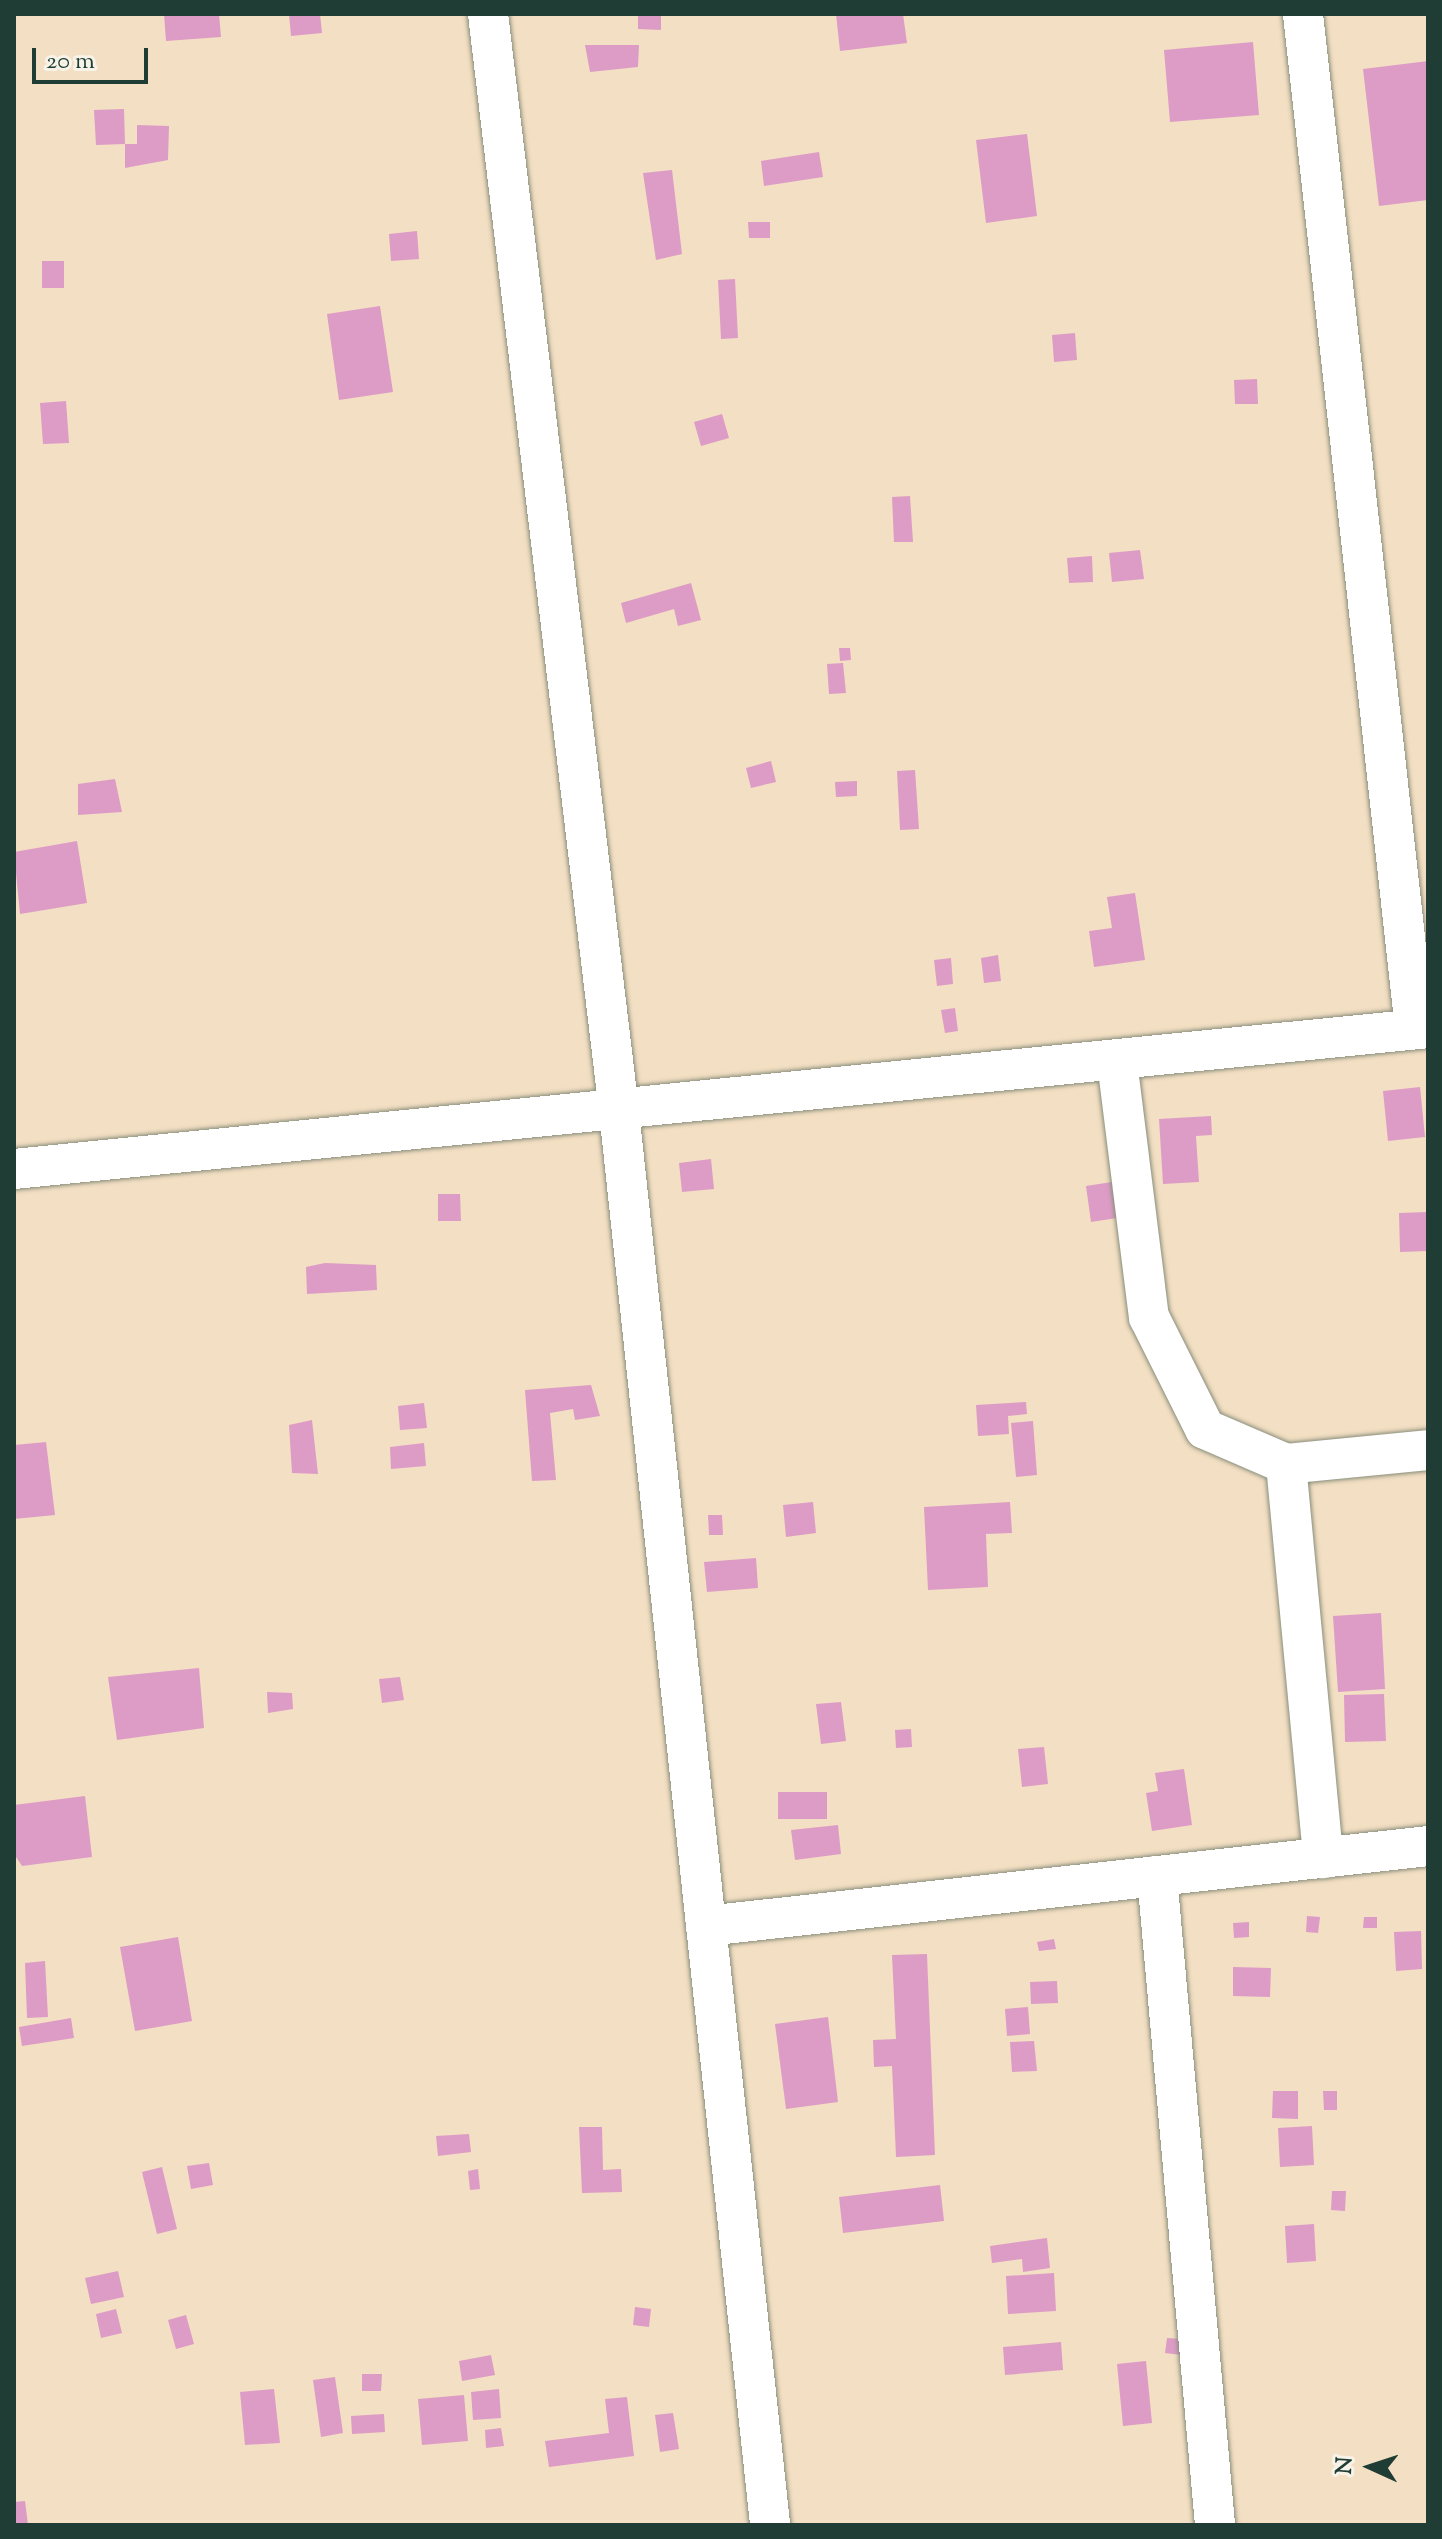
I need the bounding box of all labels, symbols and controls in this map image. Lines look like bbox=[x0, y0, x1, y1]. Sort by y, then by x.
scale bar bbox=[36, 32, 152, 82]
text: 20 m bbox=[46, 45, 95, 79]
north arrow bbox=[1330, 2427, 1410, 2507]
text: N bbox=[1330, 2456, 1362, 2475]

